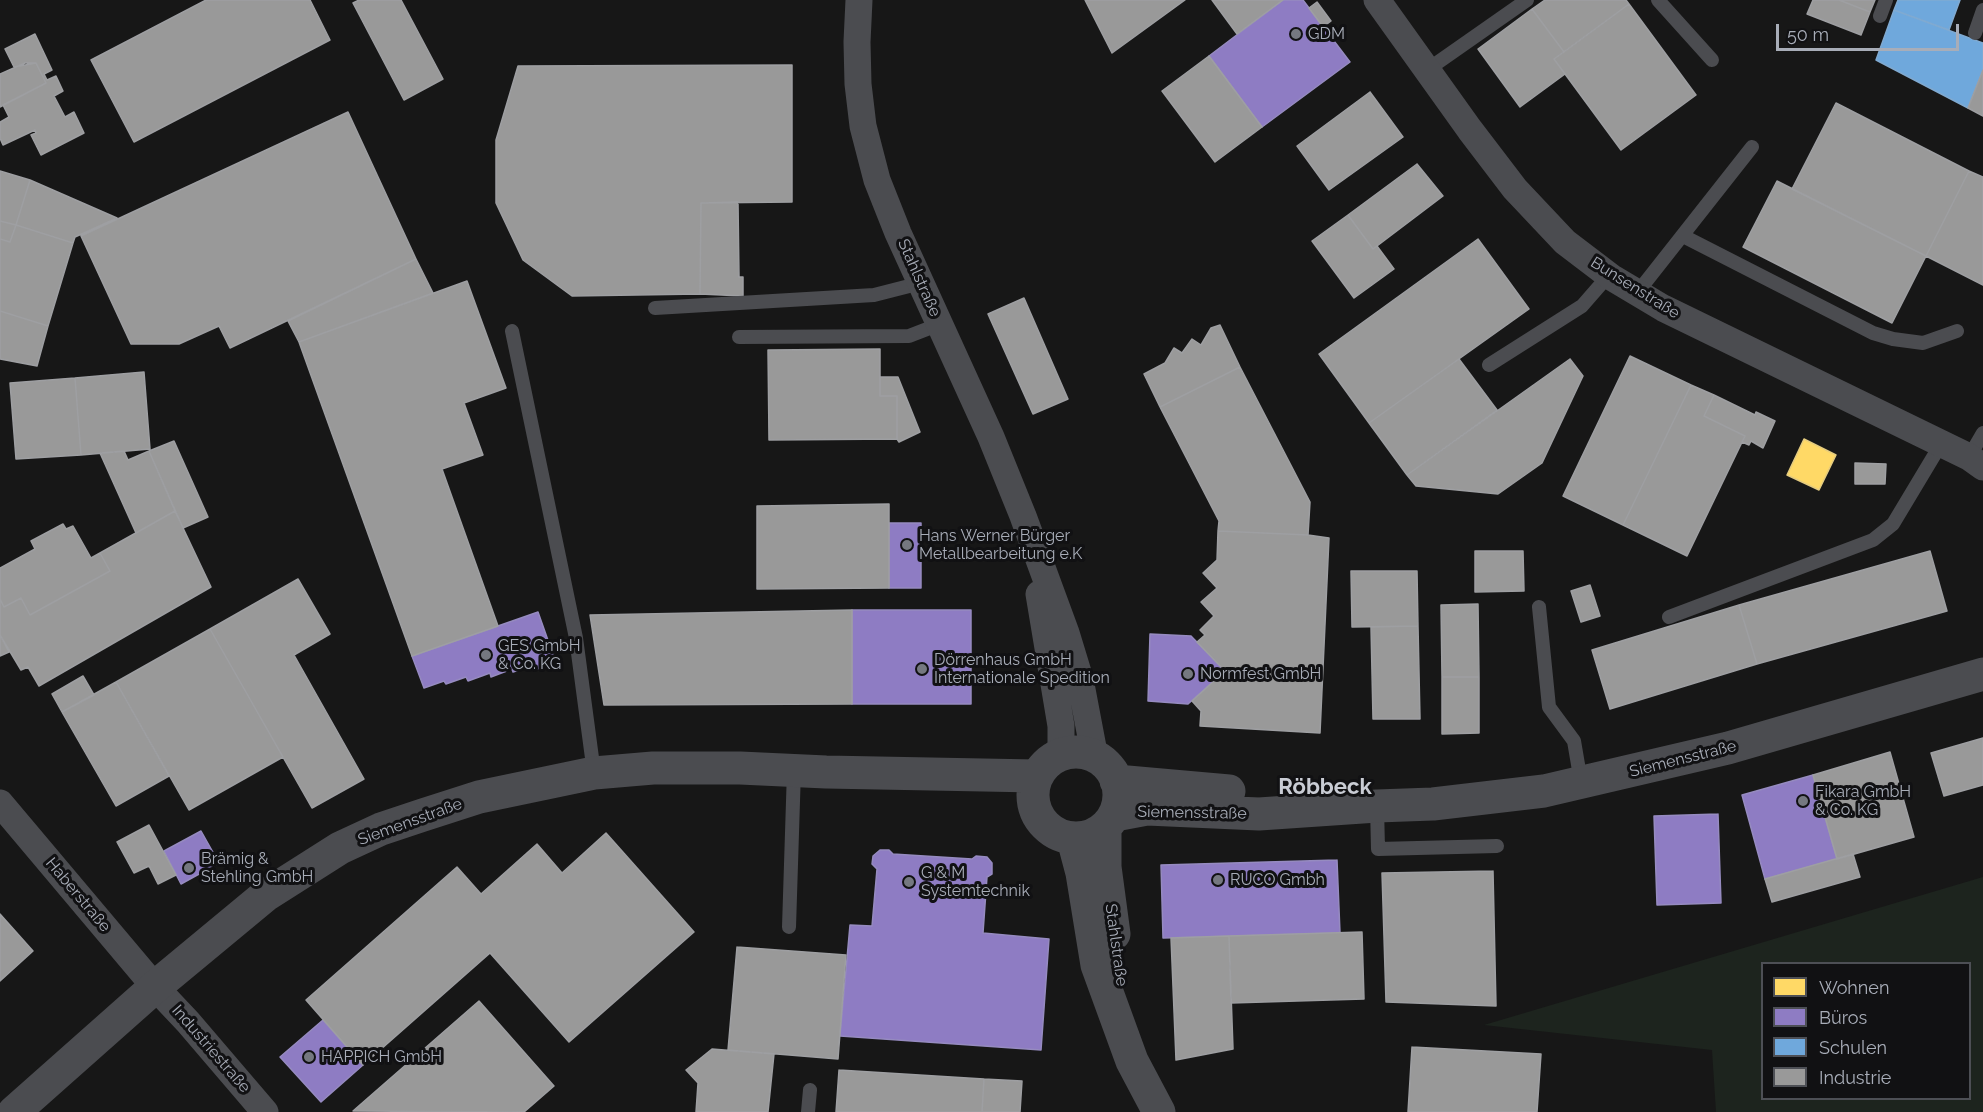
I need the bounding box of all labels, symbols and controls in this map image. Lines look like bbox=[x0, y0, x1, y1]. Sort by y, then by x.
scale bar bbox=[1779, 12, 1962, 50]
place label: GDM bbox=[1308, 24, 1345, 44]
text: 50 m bbox=[1787, 24, 1829, 45]
marker: GDM bbox=[1289, 27, 1303, 41]
street label: Stahlstraße bbox=[893, 236, 945, 320]
street label: Bunsenstraße bbox=[1587, 253, 1683, 323]
place label: Hans Werner Bürger Metallbearbeitung e.K bbox=[919, 526, 1082, 564]
marker: Hans Werner Bürger Metallbearbeitung e.K bbox=[900, 538, 914, 552]
place label: GES GmbH & Co. KG bbox=[498, 636, 581, 674]
marker: GES GmbH & Co. KG bbox=[479, 648, 493, 662]
place label: Dörrenhaus GmbH Internationale Spedition bbox=[934, 650, 1110, 688]
marker: Dörrenhaus GmbH Internationale Spedition bbox=[915, 662, 929, 676]
place label: Normfest GmbH bbox=[1200, 664, 1321, 684]
marker: Normfest GmbH bbox=[1181, 667, 1195, 681]
street label: Siemensstraße bbox=[1628, 736, 1738, 782]
district label: Röbbeck bbox=[1278, 774, 1372, 800]
place label: Fikara GmbH & Co. KG bbox=[1815, 782, 1911, 820]
street label: Siemensstraße bbox=[355, 794, 465, 850]
marker: Fikara GmbH & Co. KG bbox=[1796, 794, 1810, 808]
street label: Siemensstraße bbox=[1137, 802, 1247, 824]
place label: Brämig & Stehling GmbH bbox=[201, 849, 313, 887]
street label: Haberstraße bbox=[41, 854, 115, 936]
marker: Brämig & Stehling GmbH bbox=[182, 861, 196, 875]
place label: G & M Systemtechnik bbox=[921, 863, 1030, 901]
place label: RUCO Gmbh bbox=[1230, 870, 1325, 890]
marker: RUCO Gmbh bbox=[1211, 873, 1225, 887]
marker: G & M Systemtechnik bbox=[902, 875, 916, 889]
street label: Stahlstraße bbox=[1101, 903, 1131, 987]
legend bbox=[1761, 962, 1971, 1100]
text: Wohnen bbox=[1819, 977, 1889, 998]
street label: Industriestraße bbox=[168, 1001, 254, 1097]
text: Büros bbox=[1819, 1007, 1867, 1028]
text: Schulen bbox=[1819, 1037, 1887, 1058]
place label: HAPPICH GmbH bbox=[321, 1047, 442, 1067]
marker: HAPPICH GmbH bbox=[302, 1050, 316, 1064]
text: Industrie bbox=[1819, 1067, 1891, 1088]

